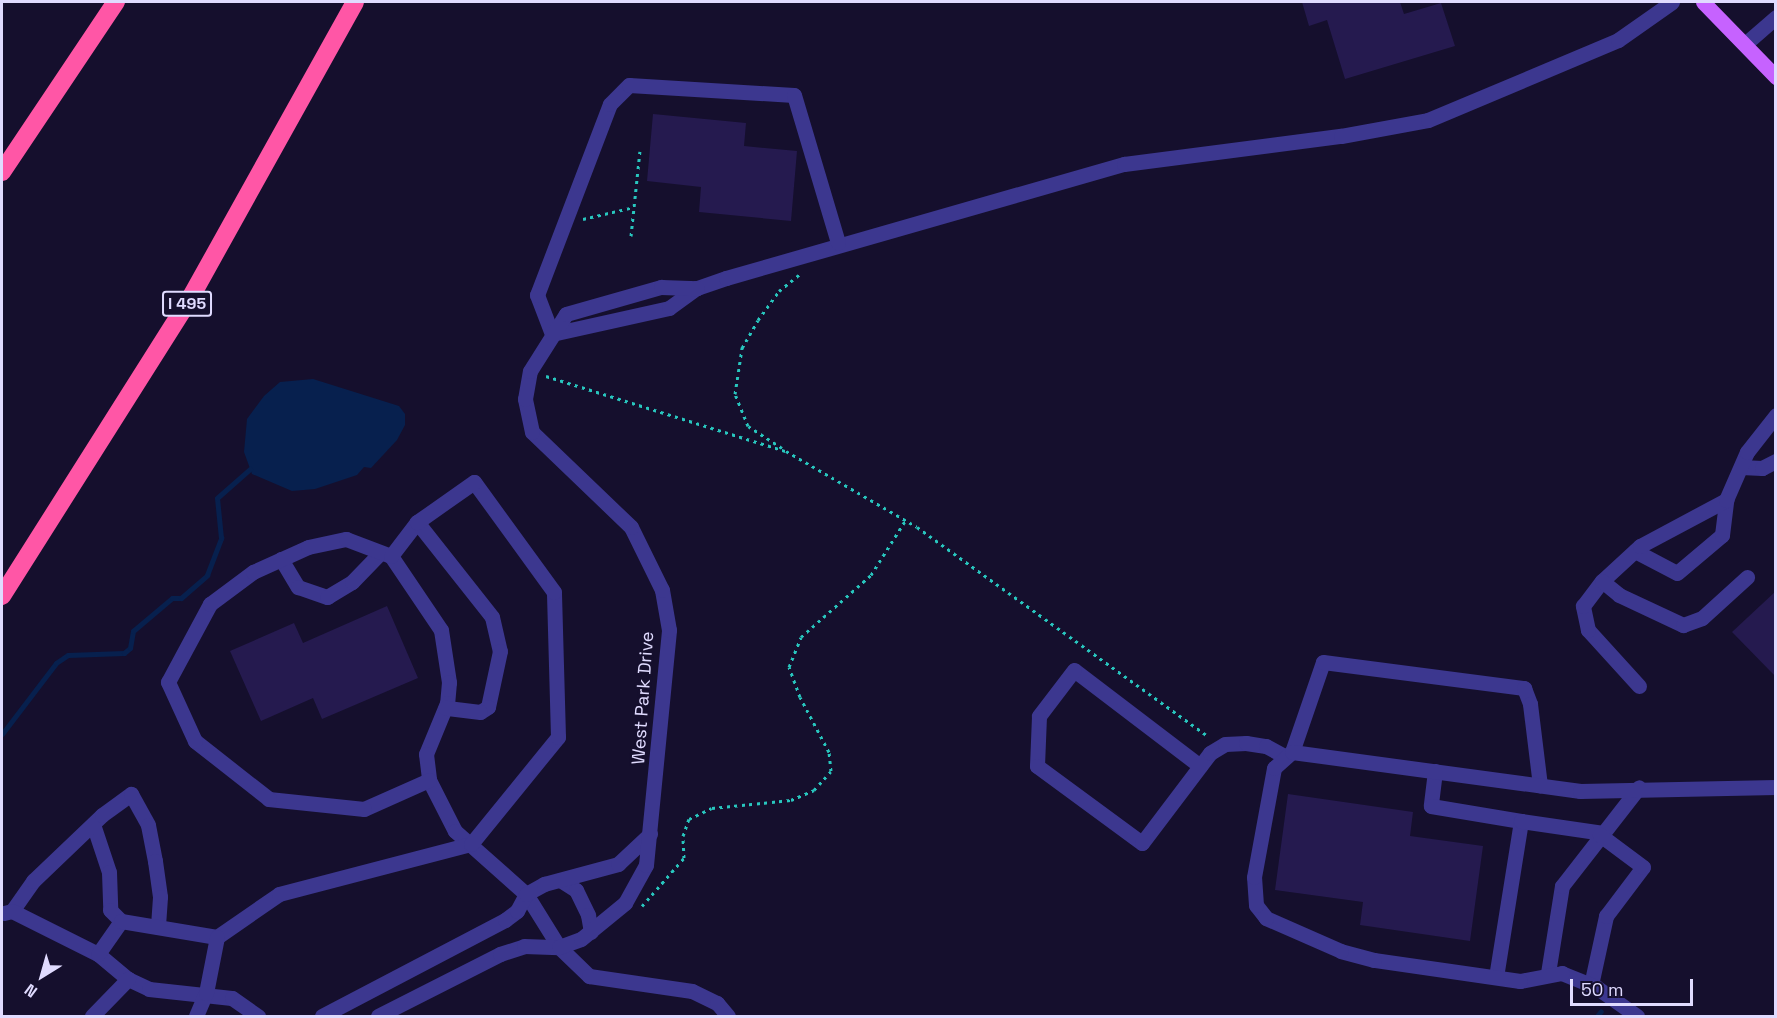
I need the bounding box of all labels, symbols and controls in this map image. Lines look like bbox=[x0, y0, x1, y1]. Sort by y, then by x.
road number: I 495 bbox=[162, 291, 213, 317]
street label: West Park Drive bbox=[628, 631, 658, 765]
north arrow bbox=[12, 946, 72, 1006]
scale bar bbox=[1573, 967, 1696, 1005]
text: 50 m bbox=[1581, 978, 1623, 1001]
text: N bbox=[20, 979, 41, 1002]

